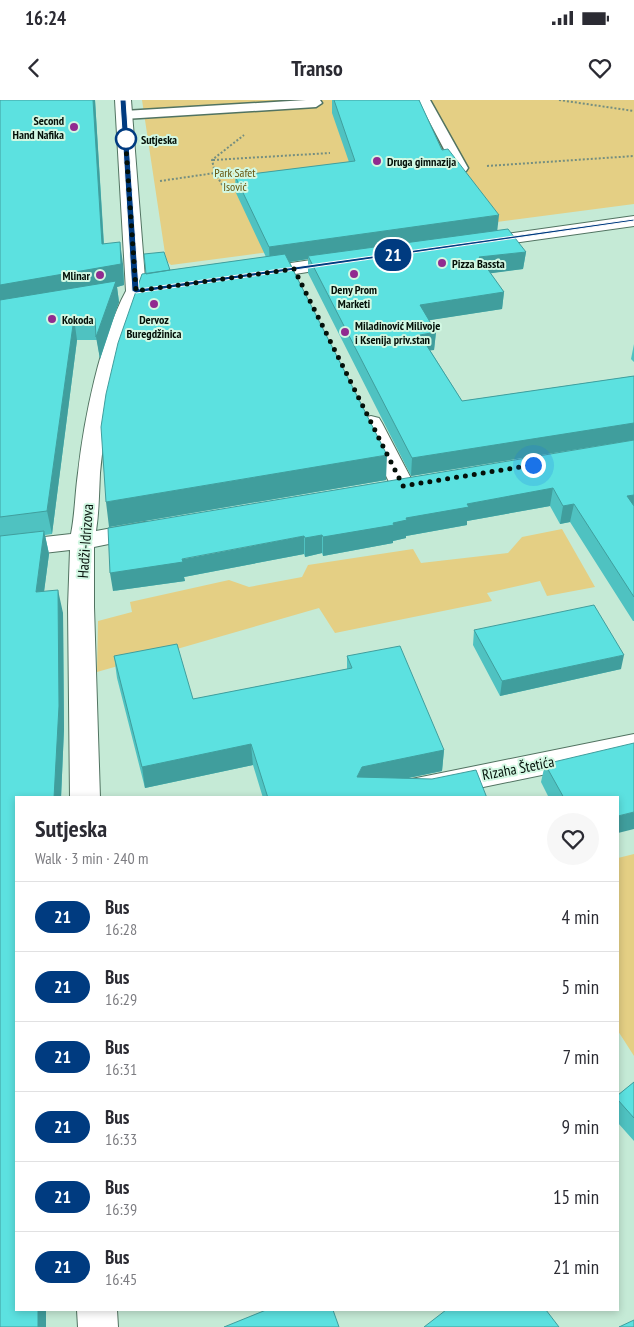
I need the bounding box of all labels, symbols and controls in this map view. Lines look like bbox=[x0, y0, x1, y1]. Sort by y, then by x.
text: 16:24 bbox=[25, 6, 66, 30]
icon: back bbox=[20, 54, 48, 82]
text: Transo bbox=[291, 54, 343, 82]
icon: heart bbox=[586, 54, 614, 82]
place label: Second Hand Nafika bbox=[13, 113, 64, 142]
marker: Second Hand Nafika bbox=[68, 121, 80, 133]
marker: Sutjeska bbox=[115, 128, 137, 150]
place label: Sutjeska bbox=[141, 132, 177, 147]
place label: Druga gimnazija bbox=[387, 154, 456, 169]
marker: Druga gimnazija bbox=[371, 155, 383, 167]
park label: Park Safet Isović bbox=[214, 165, 256, 194]
line badge: 21 bbox=[370, 239, 416, 271]
text: 21 bbox=[384, 243, 402, 266]
place label: Pizza Bassta bbox=[452, 256, 505, 271]
marker: Pizza Bassta bbox=[436, 257, 448, 269]
place label: Mlinar bbox=[63, 268, 90, 283]
marker: Deny Prom Marketi bbox=[348, 268, 360, 280]
marker: Mlinar bbox=[94, 269, 106, 281]
place label: Deny Prom Marketi bbox=[331, 282, 377, 311]
marker: Dervoz Buregdžinica bbox=[148, 298, 160, 310]
place label: Kokoda bbox=[62, 312, 94, 327]
place label: Dervoz Buregdžinica bbox=[126, 312, 182, 341]
marker: Kokoda bbox=[46, 313, 58, 325]
place label: Miladinović Milivoje i Ksenija priv.stan bbox=[355, 318, 440, 347]
marker: Miladinović Milivoje i Ksenija priv.stan bbox=[339, 326, 351, 338]
your location bbox=[521, 453, 546, 478]
street label: Hadži-Idrizova bbox=[73, 503, 97, 579]
street label: Rizaha Štetića bbox=[480, 752, 556, 784]
text: Sutjeska bbox=[35, 813, 107, 844]
button: heart bbox=[547, 813, 599, 865]
text: Walk · 3 min · 240 m bbox=[35, 848, 148, 868]
text: Bus bbox=[105, 895, 129, 919]
text: 21 bbox=[54, 905, 71, 928]
text: 4 min bbox=[562, 905, 599, 929]
text: 16:28 bbox=[105, 919, 137, 939]
text: Bus bbox=[105, 965, 129, 989]
text: 21 bbox=[54, 975, 71, 998]
text: 5 min bbox=[562, 975, 599, 999]
text: 16:29 bbox=[105, 989, 137, 1009]
text: Bus bbox=[105, 1035, 129, 1059]
text: 21 bbox=[54, 1045, 71, 1068]
text: 7 min bbox=[562, 1045, 599, 1069]
text: 16:31 bbox=[105, 1059, 137, 1079]
text: Bus bbox=[105, 1105, 129, 1129]
text: 21 bbox=[54, 1115, 71, 1138]
text: 9 min bbox=[562, 1115, 599, 1139]
text: 16:33 bbox=[105, 1129, 137, 1149]
text: Bus bbox=[105, 1175, 129, 1199]
text: 21 bbox=[54, 1185, 71, 1208]
text: 15 min bbox=[553, 1185, 599, 1209]
text: 16:39 bbox=[105, 1199, 137, 1219]
text: Bus bbox=[105, 1245, 129, 1269]
text: 21 bbox=[54, 1255, 71, 1278]
text: 21 min bbox=[553, 1255, 599, 1279]
text: 16:45 bbox=[105, 1269, 137, 1289]

